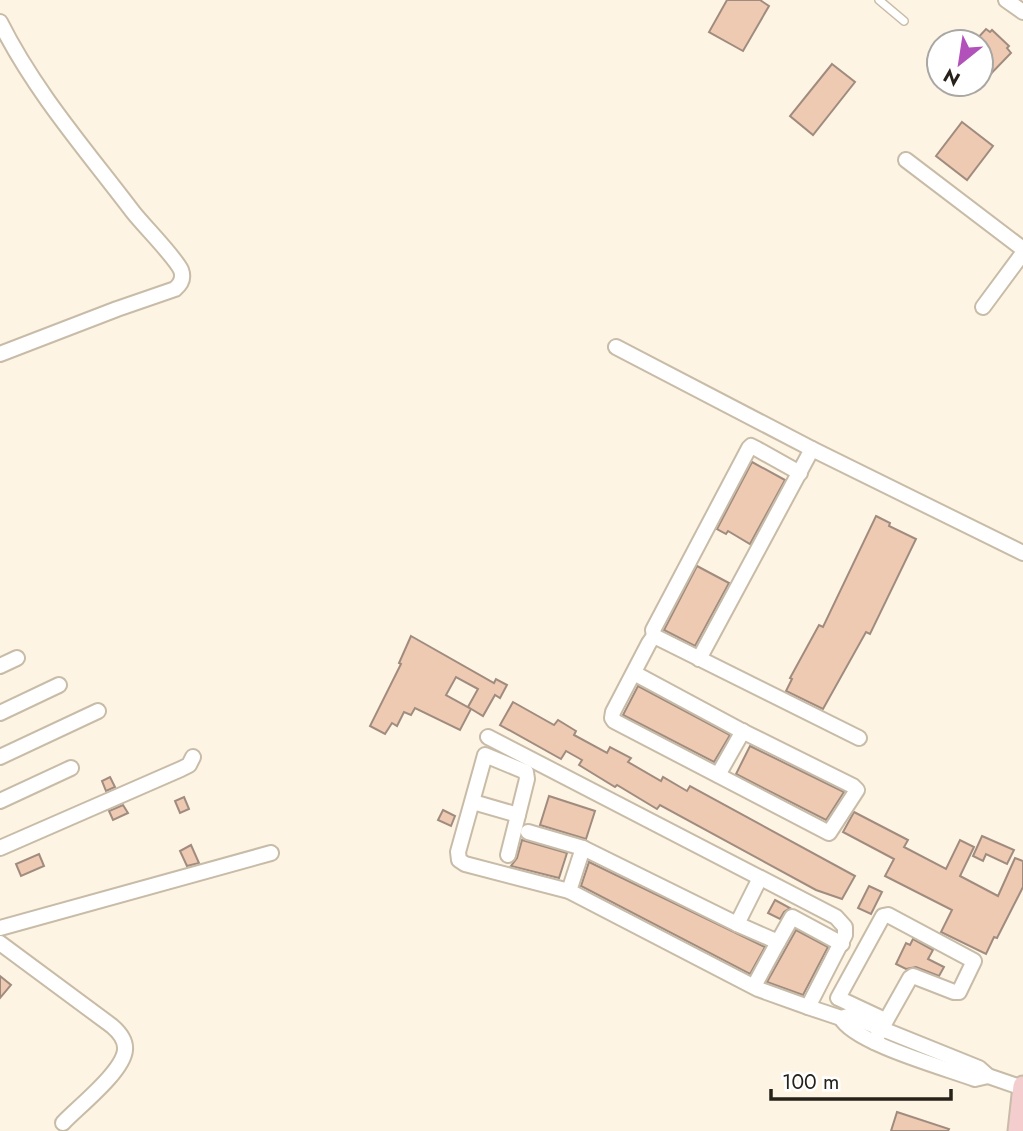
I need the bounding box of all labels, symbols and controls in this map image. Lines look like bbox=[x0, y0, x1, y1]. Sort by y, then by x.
north arrow bbox=[925, 28, 995, 98]
text: N bbox=[938, 62, 965, 93]
scale bar bbox=[771, 1058, 951, 1102]
text: 100 m bbox=[782, 1067, 839, 1097]

